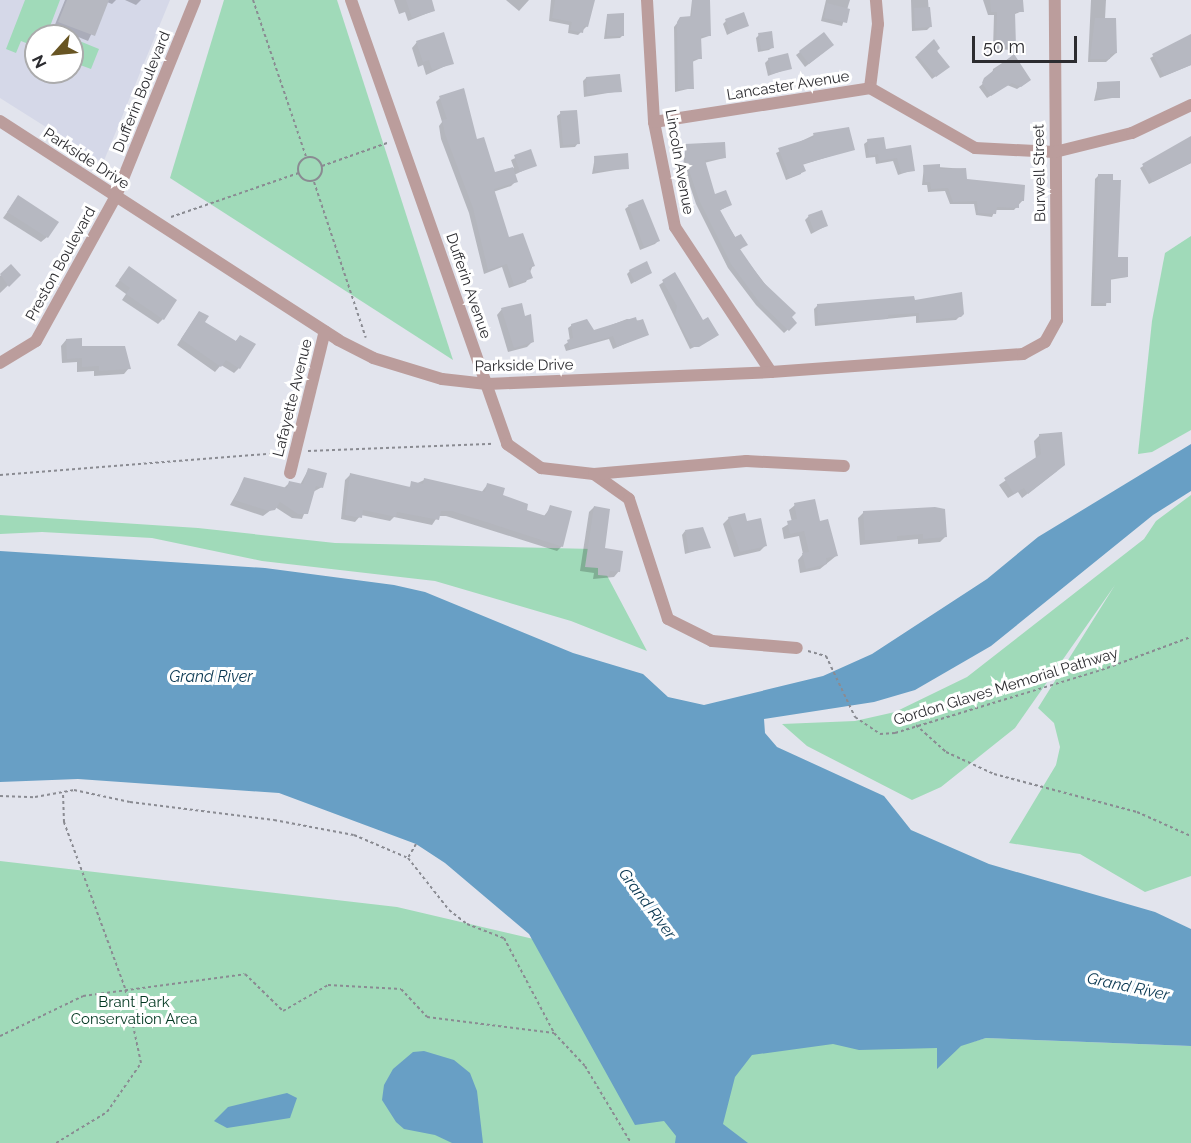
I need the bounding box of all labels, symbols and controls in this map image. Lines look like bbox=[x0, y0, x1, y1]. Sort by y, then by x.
north arrow bbox=[24, 24, 84, 84]
scale bar bbox=[975, 24, 1080, 62]
street label: Dufferin Boulevard bbox=[110, 29, 174, 155]
text: 50 m bbox=[983, 36, 1025, 57]
text: N bbox=[28, 52, 51, 71]
street label: Lancaster Avenue bbox=[725, 67, 851, 105]
street label: Lincoln Avenue bbox=[661, 108, 697, 216]
street label: Burwell Street bbox=[1030, 124, 1050, 222]
street label: Parkside Drive bbox=[40, 125, 132, 193]
street label: Preston Boulevard bbox=[22, 204, 100, 324]
street label: Dufferin Avenue bbox=[441, 231, 495, 341]
street label: Lafayette Avenue bbox=[270, 337, 316, 459]
street label: Parkside Drive bbox=[474, 356, 574, 376]
street label: Gordon Glaves Memorial Pathway bbox=[891, 644, 1121, 730]
water label: Grand River bbox=[169, 667, 253, 687]
water label: Grand River bbox=[614, 865, 680, 943]
water label: Grand River bbox=[1085, 969, 1171, 1005]
park label: Brant Park Conservation Area bbox=[70, 993, 198, 1028]

